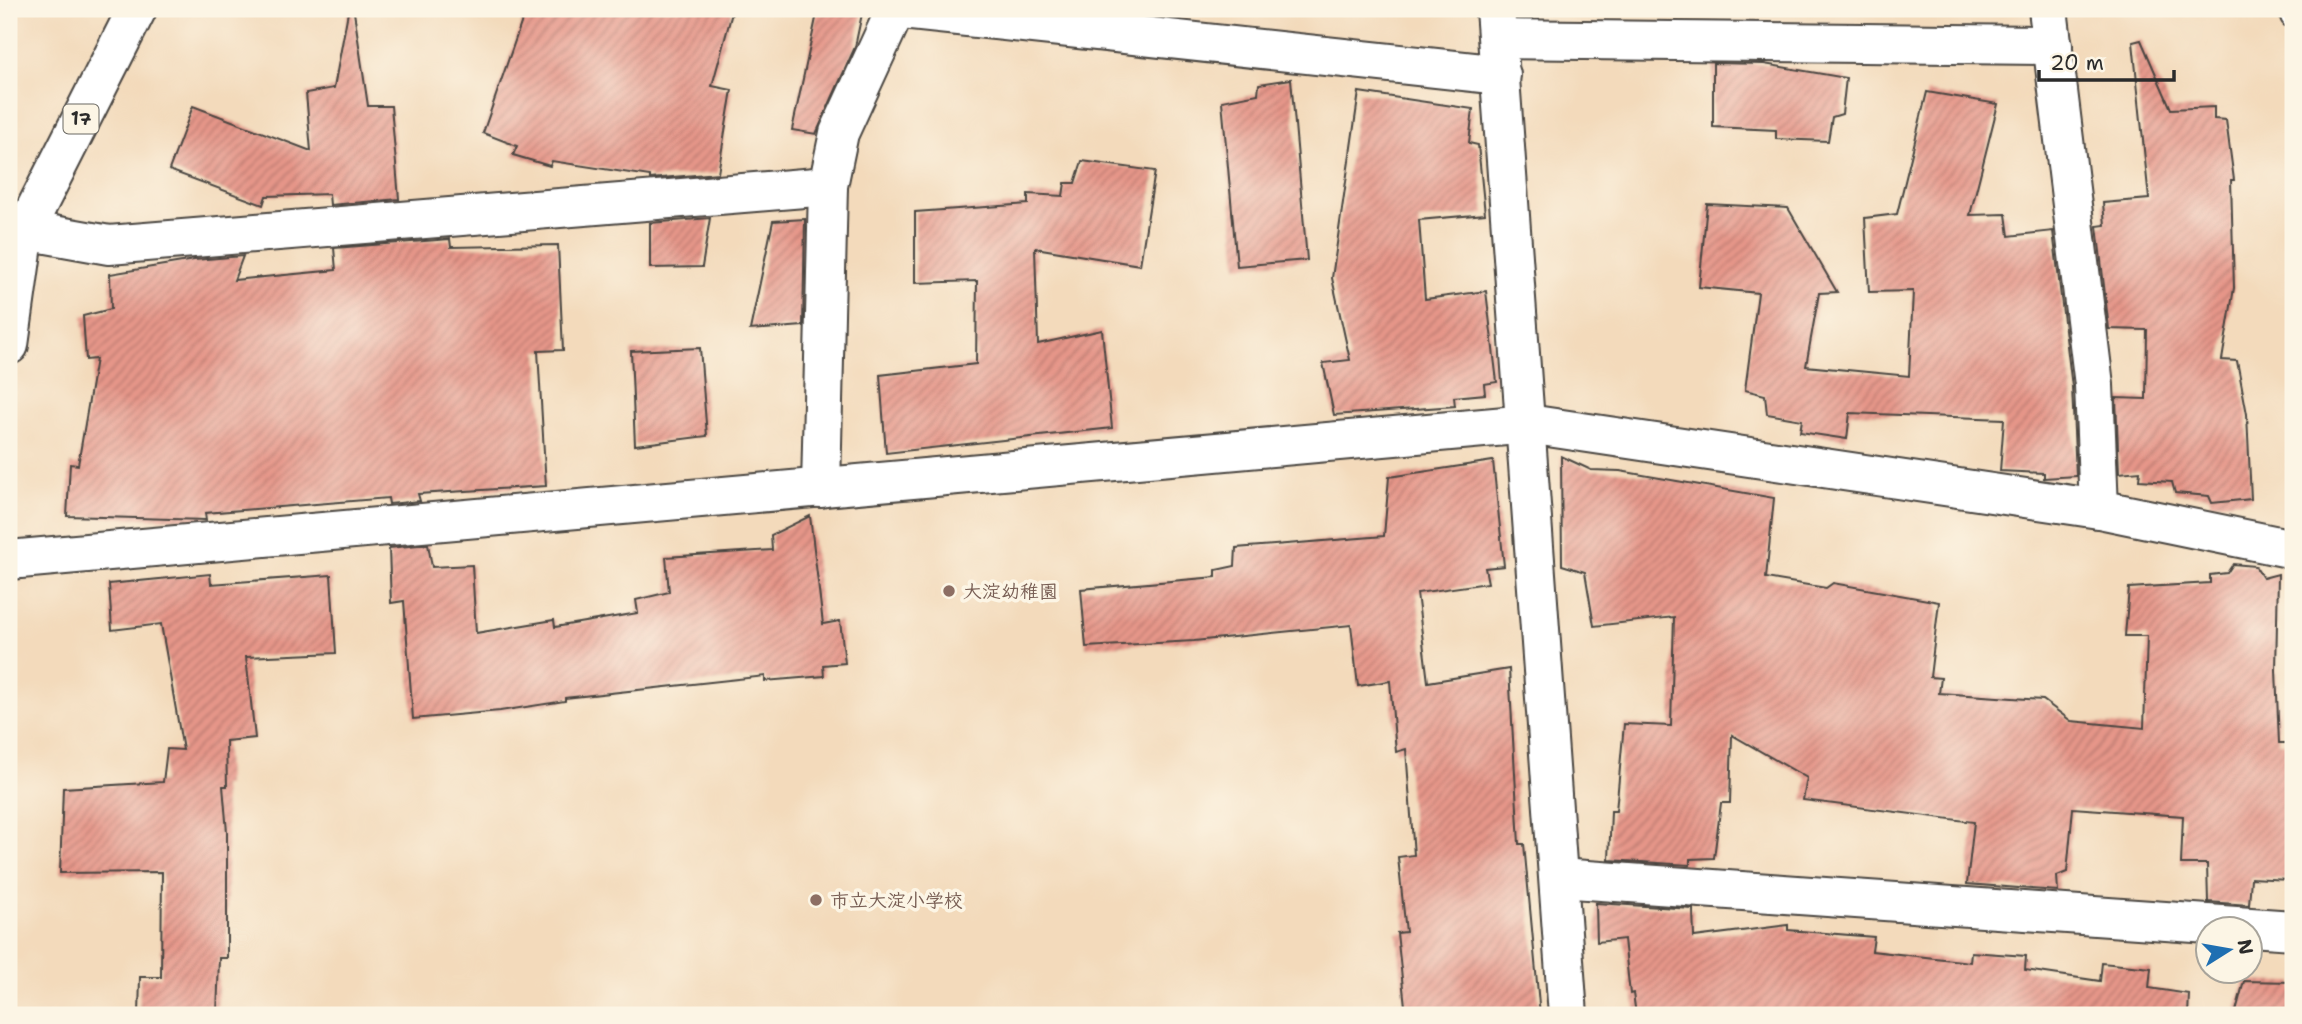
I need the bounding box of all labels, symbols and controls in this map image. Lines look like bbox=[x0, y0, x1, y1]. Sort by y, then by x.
scale bar bbox=[2039, 38, 2174, 82]
text: 20 m bbox=[2050, 49, 2104, 77]
road number: 17 bbox=[64, 104, 98, 134]
place label: 大淀幼稚園 bbox=[963, 579, 1058, 604]
marker: 大淀幼稚園 bbox=[941, 583, 957, 599]
place label: 市立大淀小学校 bbox=[830, 888, 963, 913]
marker: 市立大淀小学校 bbox=[808, 892, 824, 908]
north arrow bbox=[2194, 916, 2264, 986]
text: N bbox=[2231, 937, 2259, 957]

